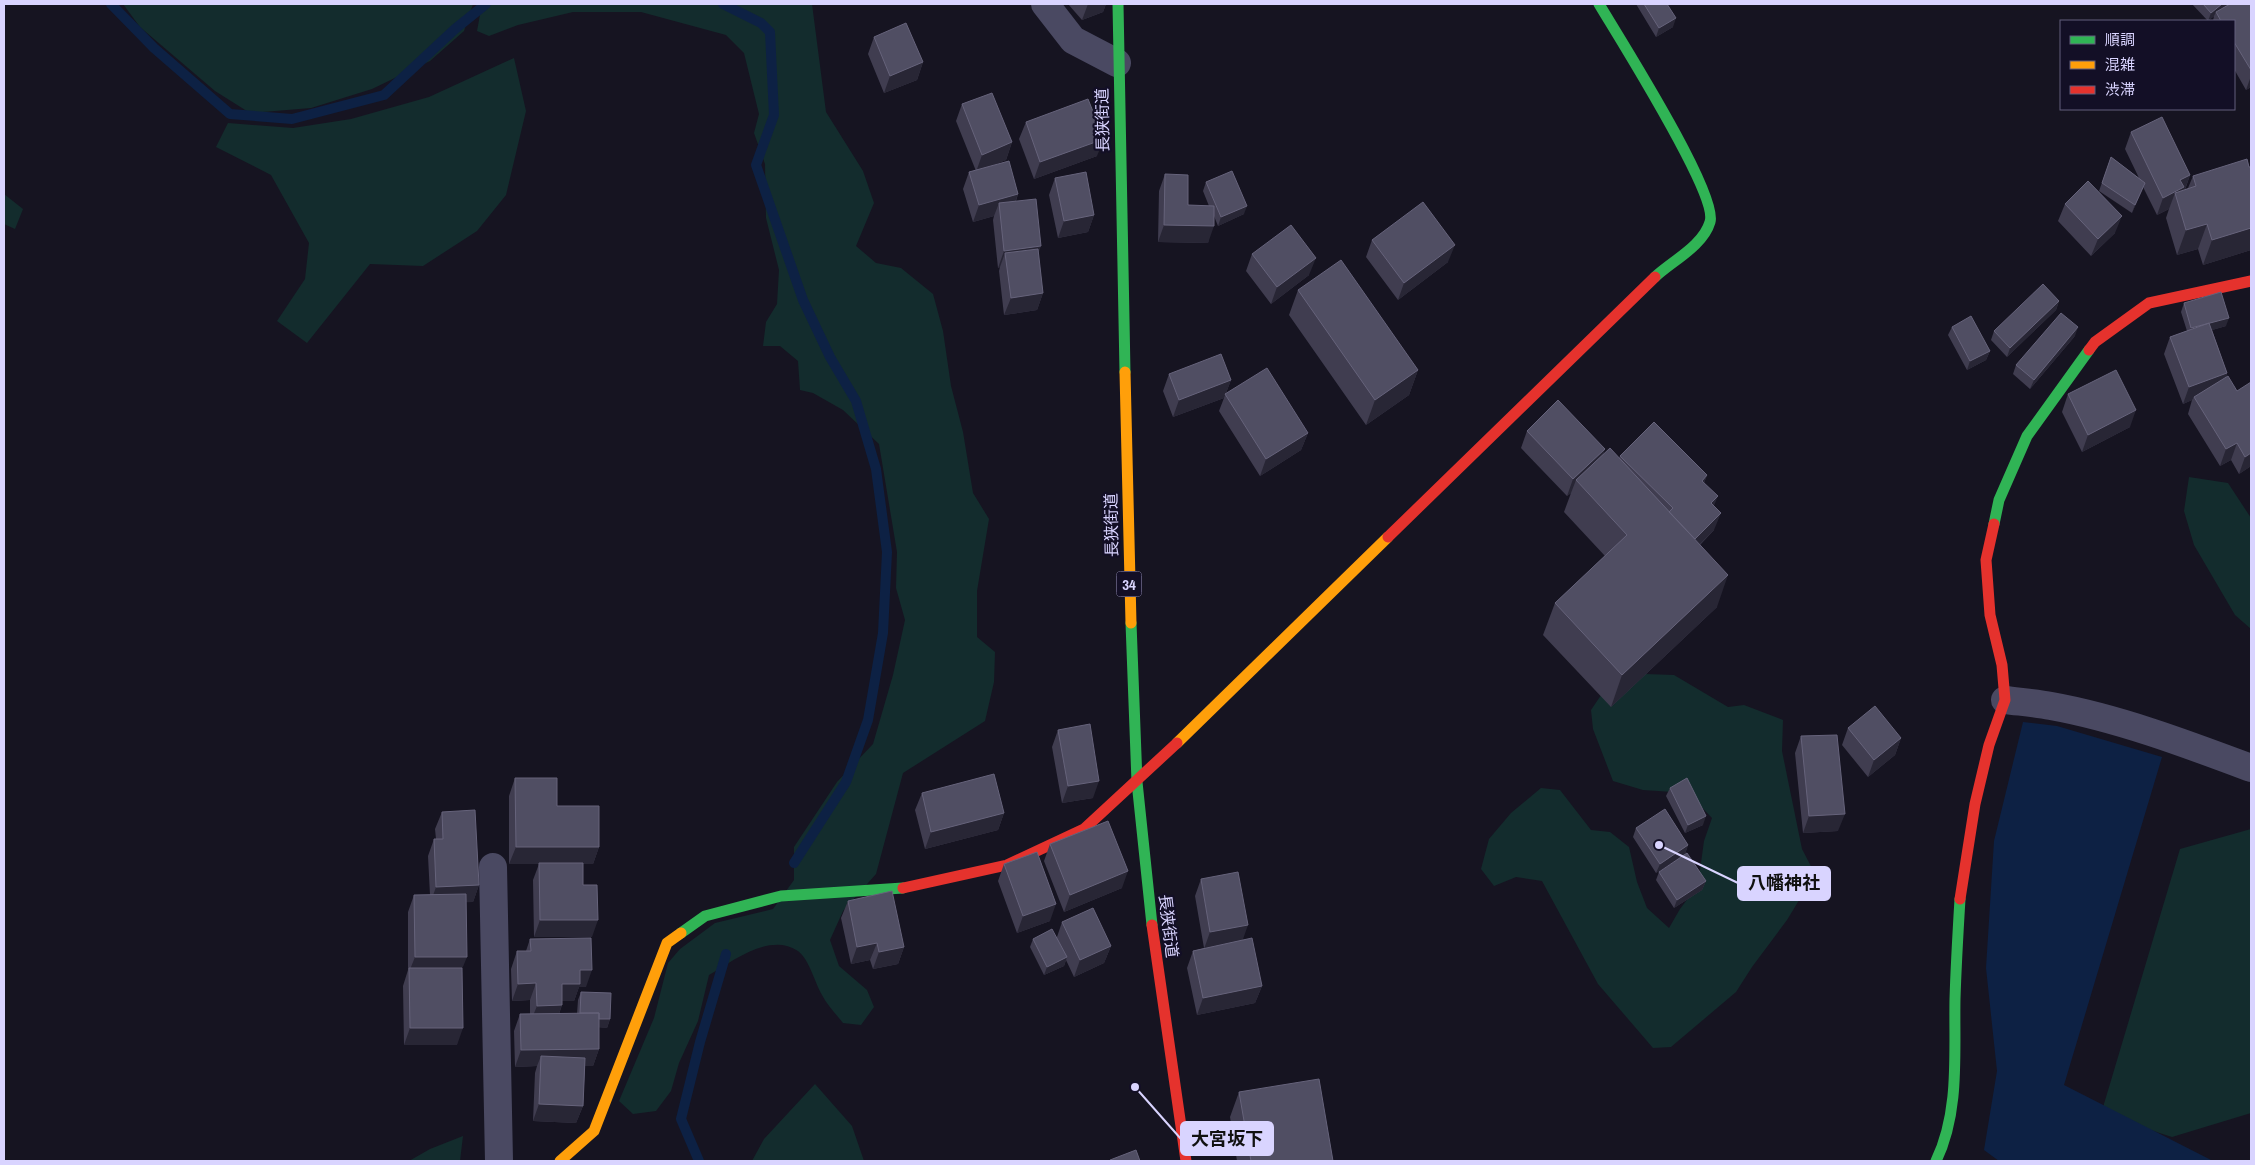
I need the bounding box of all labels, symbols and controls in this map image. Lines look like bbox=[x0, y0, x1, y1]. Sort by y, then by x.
legend bbox=[2060, 20, 2235, 110]
text: 順調 bbox=[2105, 29, 2135, 50]
text: 混雑 bbox=[2105, 54, 2135, 75]
text: 渋滞 bbox=[2105, 79, 2135, 100]
street label: 長狭街道 bbox=[1090, 88, 1114, 152]
street label: 長狭街道 bbox=[1099, 493, 1123, 557]
road number: 34 bbox=[1116, 572, 1142, 596]
callout: 八幡神社 bbox=[1738, 867, 1830, 900]
text: 八幡神社 bbox=[1748, 870, 1820, 895]
street label: 長狭街道 bbox=[1154, 893, 1184, 959]
callout: 大宮坂下 bbox=[1181, 1122, 1273, 1155]
text: 大宮坂下 bbox=[1191, 1126, 1263, 1151]

